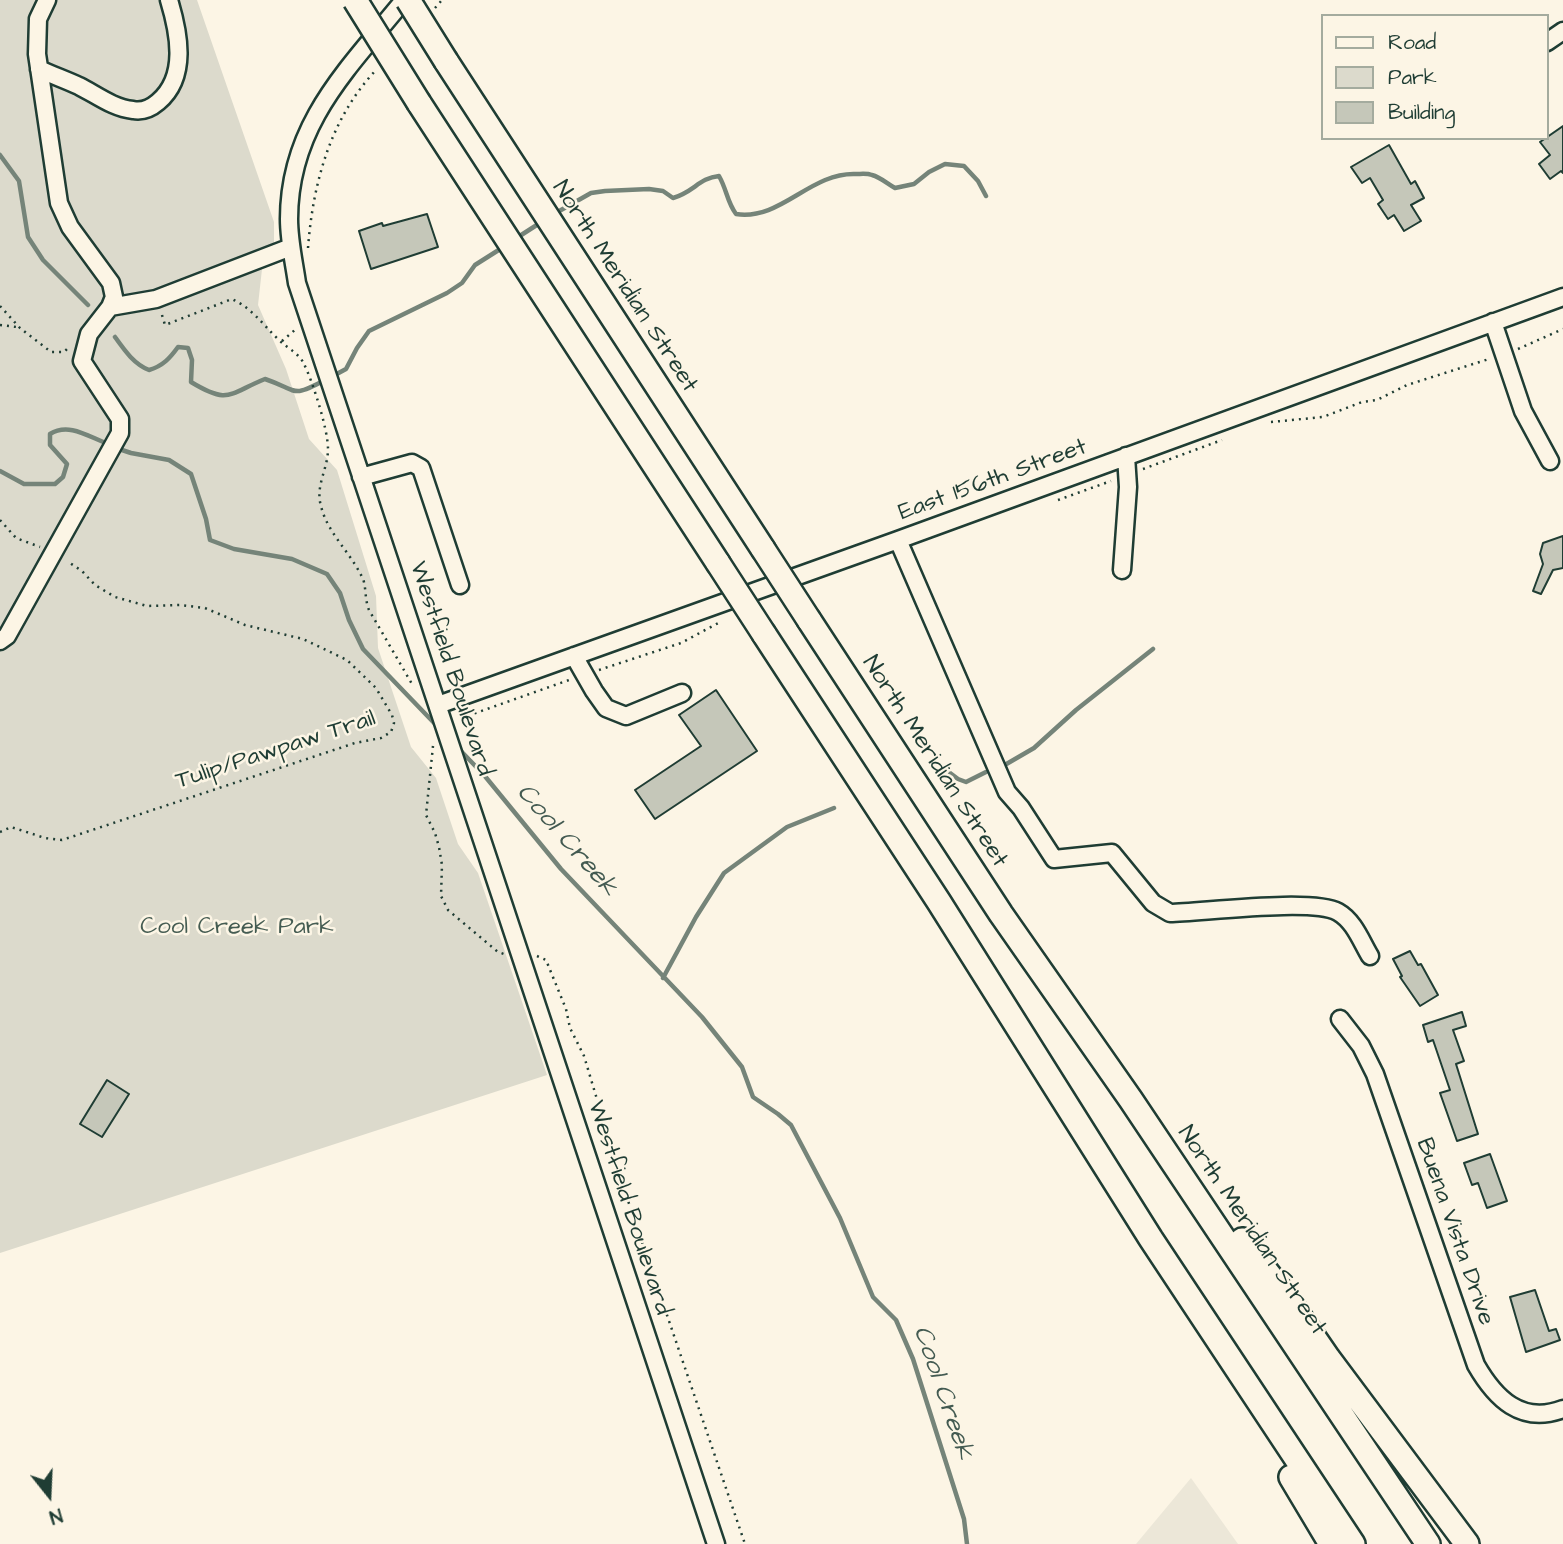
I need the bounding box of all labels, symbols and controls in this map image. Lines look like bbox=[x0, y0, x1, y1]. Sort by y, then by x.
legend bbox=[1322, 14, 1549, 140]
text: Road bbox=[1388, 28, 1436, 57]
text: Park bbox=[1388, 63, 1437, 92]
text: Building bbox=[1388, 98, 1455, 127]
street label: North Meridian Street bbox=[545, 176, 703, 398]
street label: East 156th Street bbox=[895, 434, 1091, 528]
street label: Westfield Boulevard bbox=[402, 558, 498, 780]
street label: North Meridian Street bbox=[855, 651, 1013, 873]
street label: Tulip/Pawpaw Trail bbox=[173, 705, 379, 797]
water label: Cool Creek bbox=[509, 778, 623, 904]
park label: Cool Creek Park bbox=[140, 914, 334, 942]
street label: Westfield Boulevard bbox=[580, 1097, 676, 1319]
street label: North Meridian Street bbox=[1170, 1121, 1332, 1341]
street label: Buena Vista Drive bbox=[1408, 1135, 1500, 1329]
water label: Cool Creek bbox=[905, 1322, 979, 1464]
north arrow bbox=[14, 1460, 84, 1530]
text: N bbox=[46, 1501, 65, 1530]

